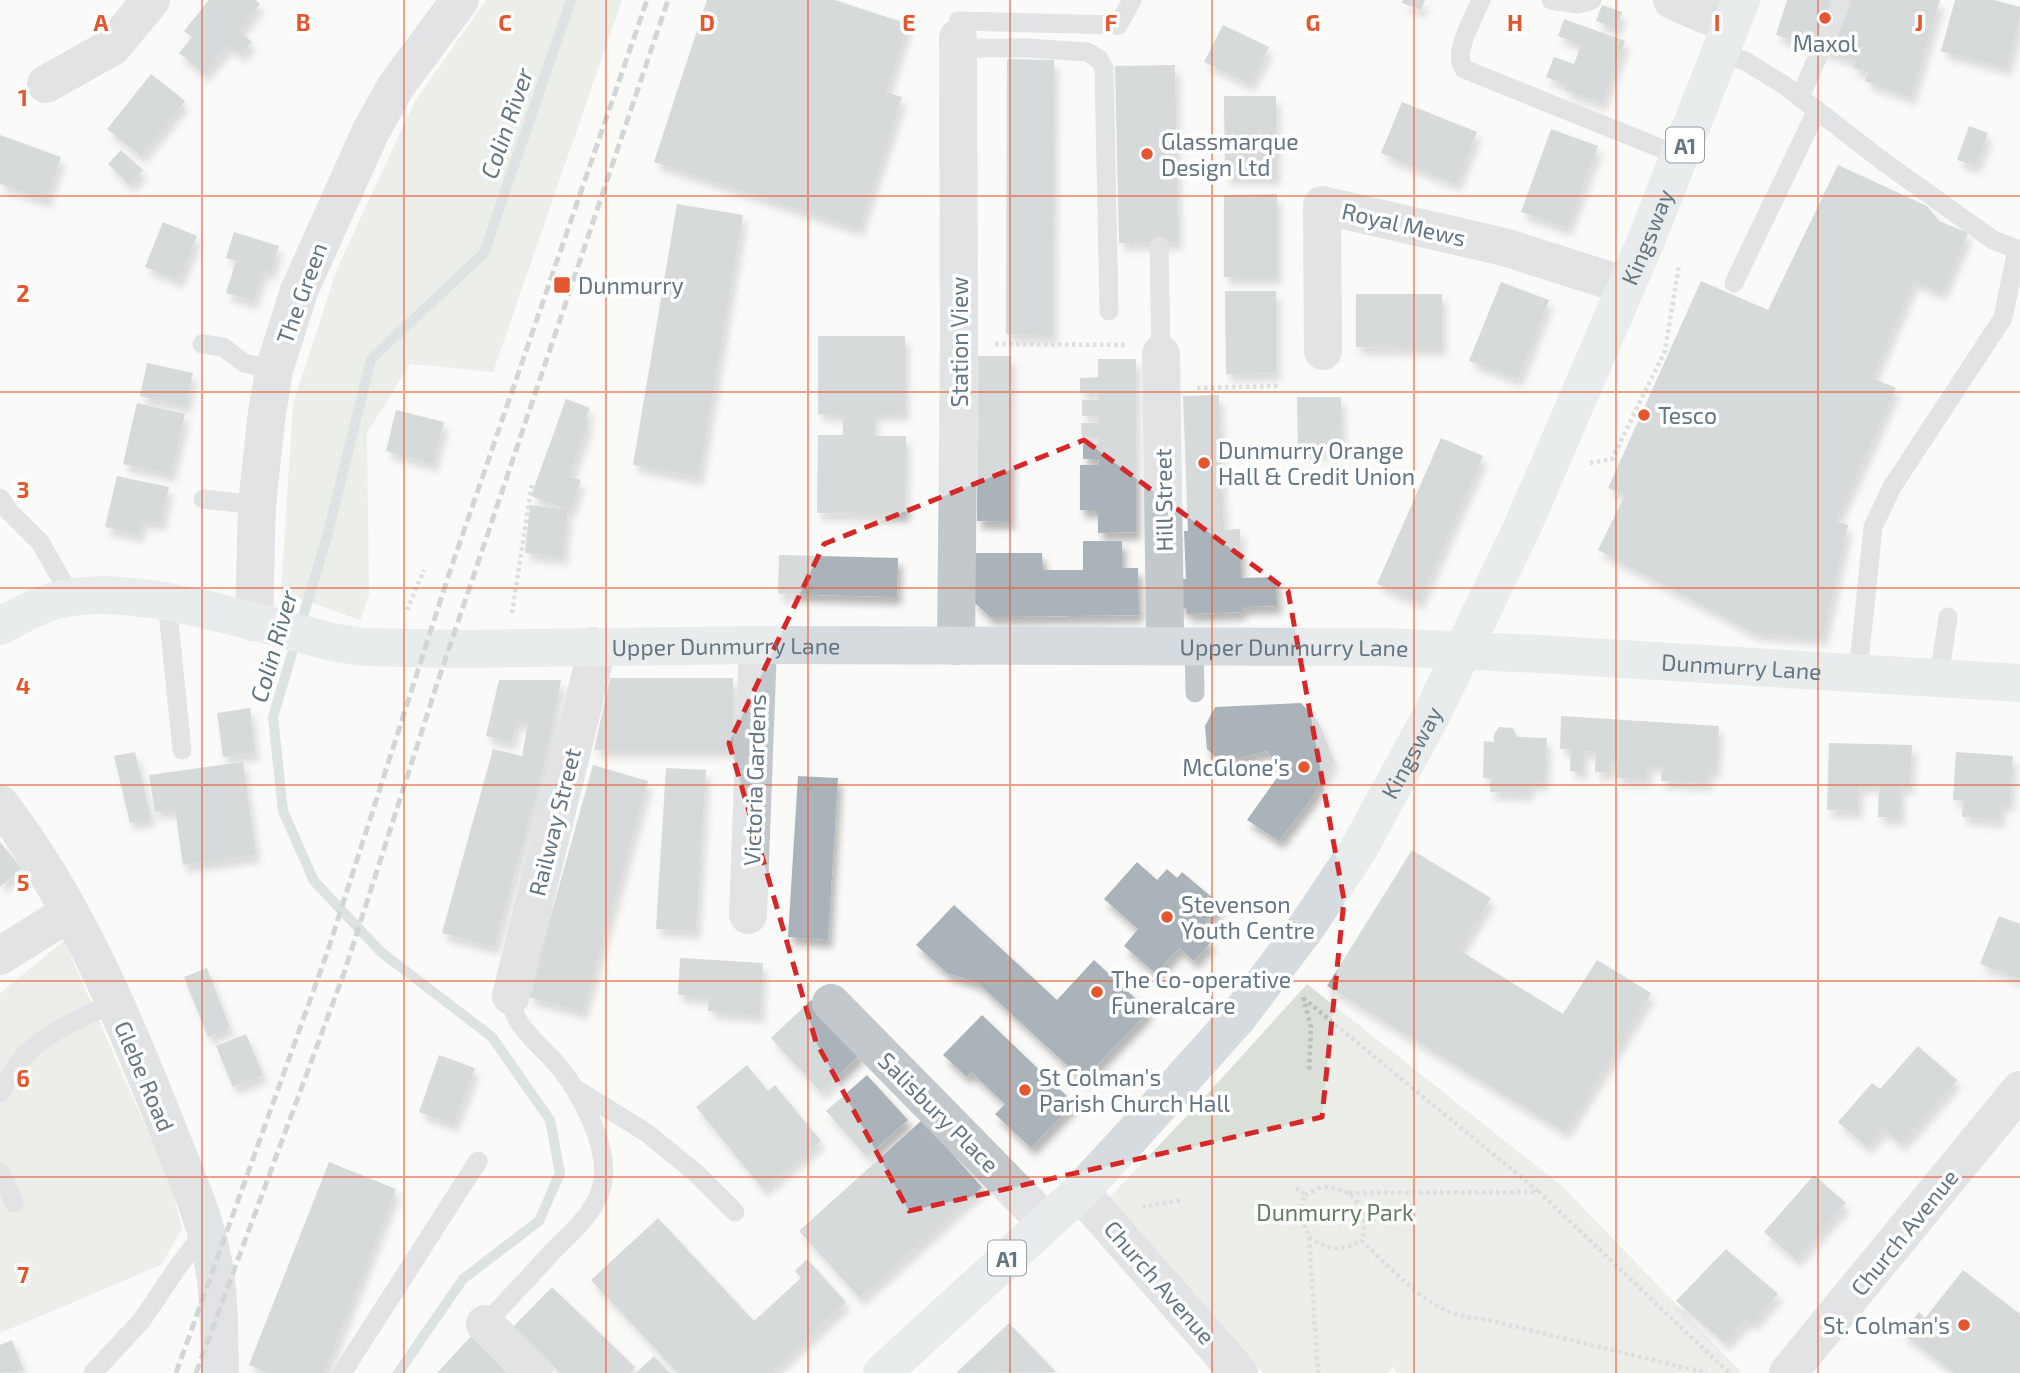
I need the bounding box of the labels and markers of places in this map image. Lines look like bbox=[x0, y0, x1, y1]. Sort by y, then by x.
marker: Maxol bbox=[1817, 10, 1833, 26]
place label: Maxol bbox=[1793, 29, 1857, 57]
place label: Glassmarque Design Ltd bbox=[1161, 127, 1299, 181]
marker: Glassmarque Design Ltd bbox=[1139, 146, 1155, 162]
place label: Dunmurry bbox=[578, 271, 684, 299]
marker: Dunmurry bbox=[552, 275, 572, 295]
place label: Tesco bbox=[1658, 401, 1717, 429]
marker: Tesco bbox=[1636, 407, 1652, 423]
place label: Dunmurry Orange Hall & Credit Union bbox=[1218, 436, 1415, 490]
marker: Dunmurry Orange Hall & Credit Union bbox=[1196, 455, 1212, 471]
place label: McGlone's bbox=[1182, 753, 1290, 781]
marker: McGlone's bbox=[1296, 759, 1312, 775]
place label: Stevenson Youth Centre bbox=[1181, 890, 1315, 944]
marker: Stevenson Youth Centre bbox=[1159, 909, 1175, 925]
place label: The Co-operative Funeralcare bbox=[1111, 965, 1291, 1019]
marker: The Co-operative Funeralcare bbox=[1089, 984, 1105, 1000]
place label: St Colman's Parish Church Hall bbox=[1039, 1063, 1230, 1117]
marker: St Colman's Parish Church Hall bbox=[1017, 1082, 1033, 1098]
place label: St. Colman's bbox=[1823, 1311, 1950, 1339]
marker: St. Colman's bbox=[1956, 1317, 1972, 1333]

